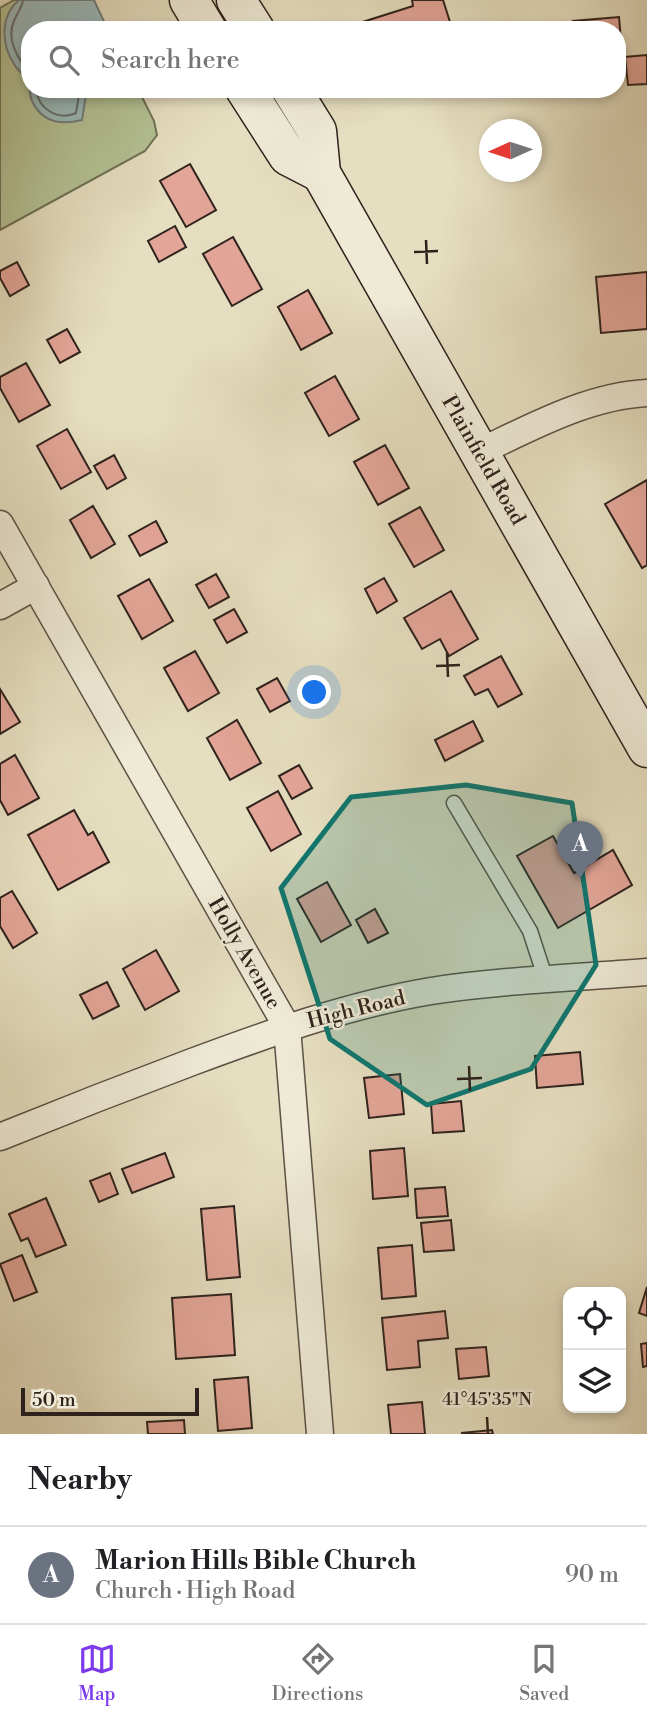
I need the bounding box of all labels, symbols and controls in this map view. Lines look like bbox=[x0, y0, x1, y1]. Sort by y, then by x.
search box bbox=[21, 21, 626, 98]
icon: search bbox=[45, 41, 83, 79]
text: Search here bbox=[101, 44, 240, 76]
north arrow bbox=[479, 119, 542, 182]
street label: Plainfield Road bbox=[436, 391, 531, 530]
your location bbox=[297, 675, 331, 709]
pin: A bbox=[557, 821, 603, 879]
street label: Holly Avenue bbox=[202, 893, 287, 1014]
street label: High Road bbox=[304, 985, 408, 1035]
map controls bbox=[563, 1287, 626, 1413]
button: locate bbox=[563, 1287, 626, 1350]
button: layers bbox=[563, 1350, 626, 1413]
scale bar bbox=[21, 1385, 200, 1417]
text: 50 m bbox=[32, 1388, 76, 1412]
text: 41°45'35"N bbox=[442, 1388, 533, 1411]
text: Nearby bbox=[28, 1461, 132, 1499]
text: Marion Hills Bible Church bbox=[95, 1545, 416, 1577]
text: A bbox=[43, 1561, 59, 1589]
text: 90 m bbox=[565, 1561, 619, 1589]
text: Church · High Road bbox=[95, 1577, 295, 1605]
tab: Map bbox=[78, 1640, 116, 1706]
tab: Directions bbox=[272, 1640, 363, 1706]
tab: Saved bbox=[519, 1640, 569, 1706]

